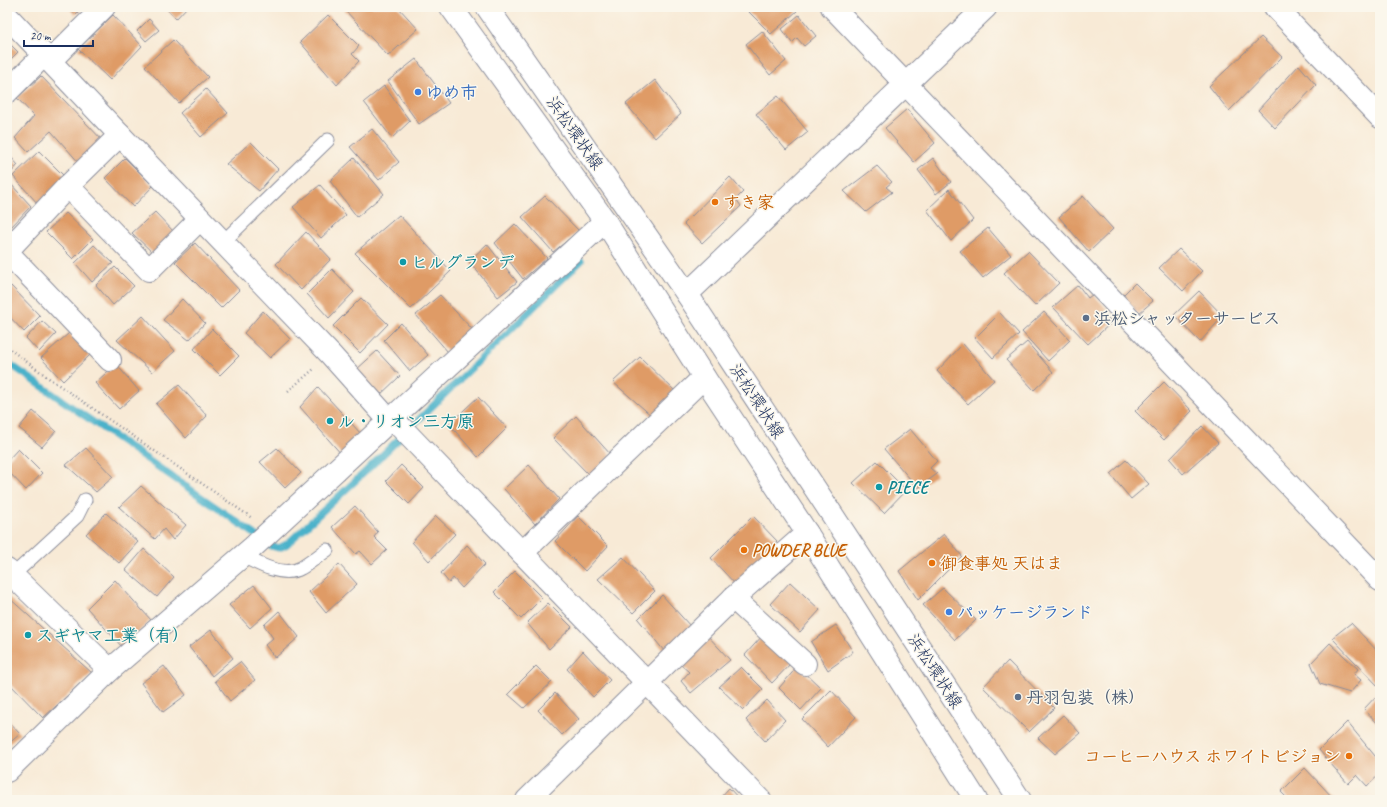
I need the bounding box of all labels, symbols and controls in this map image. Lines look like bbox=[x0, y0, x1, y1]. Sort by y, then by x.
scale bar bbox=[24, 22, 93, 48]
text: 20 m bbox=[30, 28, 52, 44]
place label: ゆめ市 bbox=[426, 82, 477, 103]
marker: ゆめ市 bbox=[413, 87, 423, 97]
street label: 浜松環状線 bbox=[542, 92, 608, 174]
place label: すき家 bbox=[723, 192, 774, 213]
marker: すき家 bbox=[710, 197, 720, 207]
place label: ヒルグランデ bbox=[411, 252, 515, 273]
marker: ヒルグランデ bbox=[398, 257, 408, 267]
place label: 浜松シャッターサービス bbox=[1094, 308, 1280, 329]
marker: 浜松シャッターサービス bbox=[1081, 313, 1091, 323]
street label: 浜松環状線 bbox=[725, 360, 789, 442]
place label: ル・リオン三方原 bbox=[338, 411, 474, 432]
marker: ル・リオン三方原 bbox=[325, 416, 335, 426]
place label: PIECE bbox=[887, 477, 932, 498]
marker: PIECE bbox=[874, 482, 884, 492]
place label: POWDER BLUE bbox=[752, 540, 849, 561]
marker: POWDER BLUE bbox=[739, 545, 749, 555]
place label: 御食事処 天はま bbox=[940, 553, 1063, 574]
marker: 御食事処 天はま bbox=[927, 558, 937, 568]
place label: パッケージランド bbox=[957, 602, 1093, 623]
marker: パッケージランド bbox=[944, 607, 954, 617]
place label: スギヤマ工業（有） bbox=[36, 625, 189, 646]
marker: スギヤマ工業（有） bbox=[23, 630, 33, 640]
street label: 浜松環状線 bbox=[903, 630, 967, 712]
place label: 丹羽包装（株） bbox=[1026, 687, 1145, 708]
marker: 丹羽包装（株） bbox=[1013, 692, 1023, 702]
place label: コーヒーハウス ホワイトビジョン bbox=[1084, 746, 1341, 767]
marker: コーヒーハウス ホワイトビジョン bbox=[1344, 751, 1354, 761]

